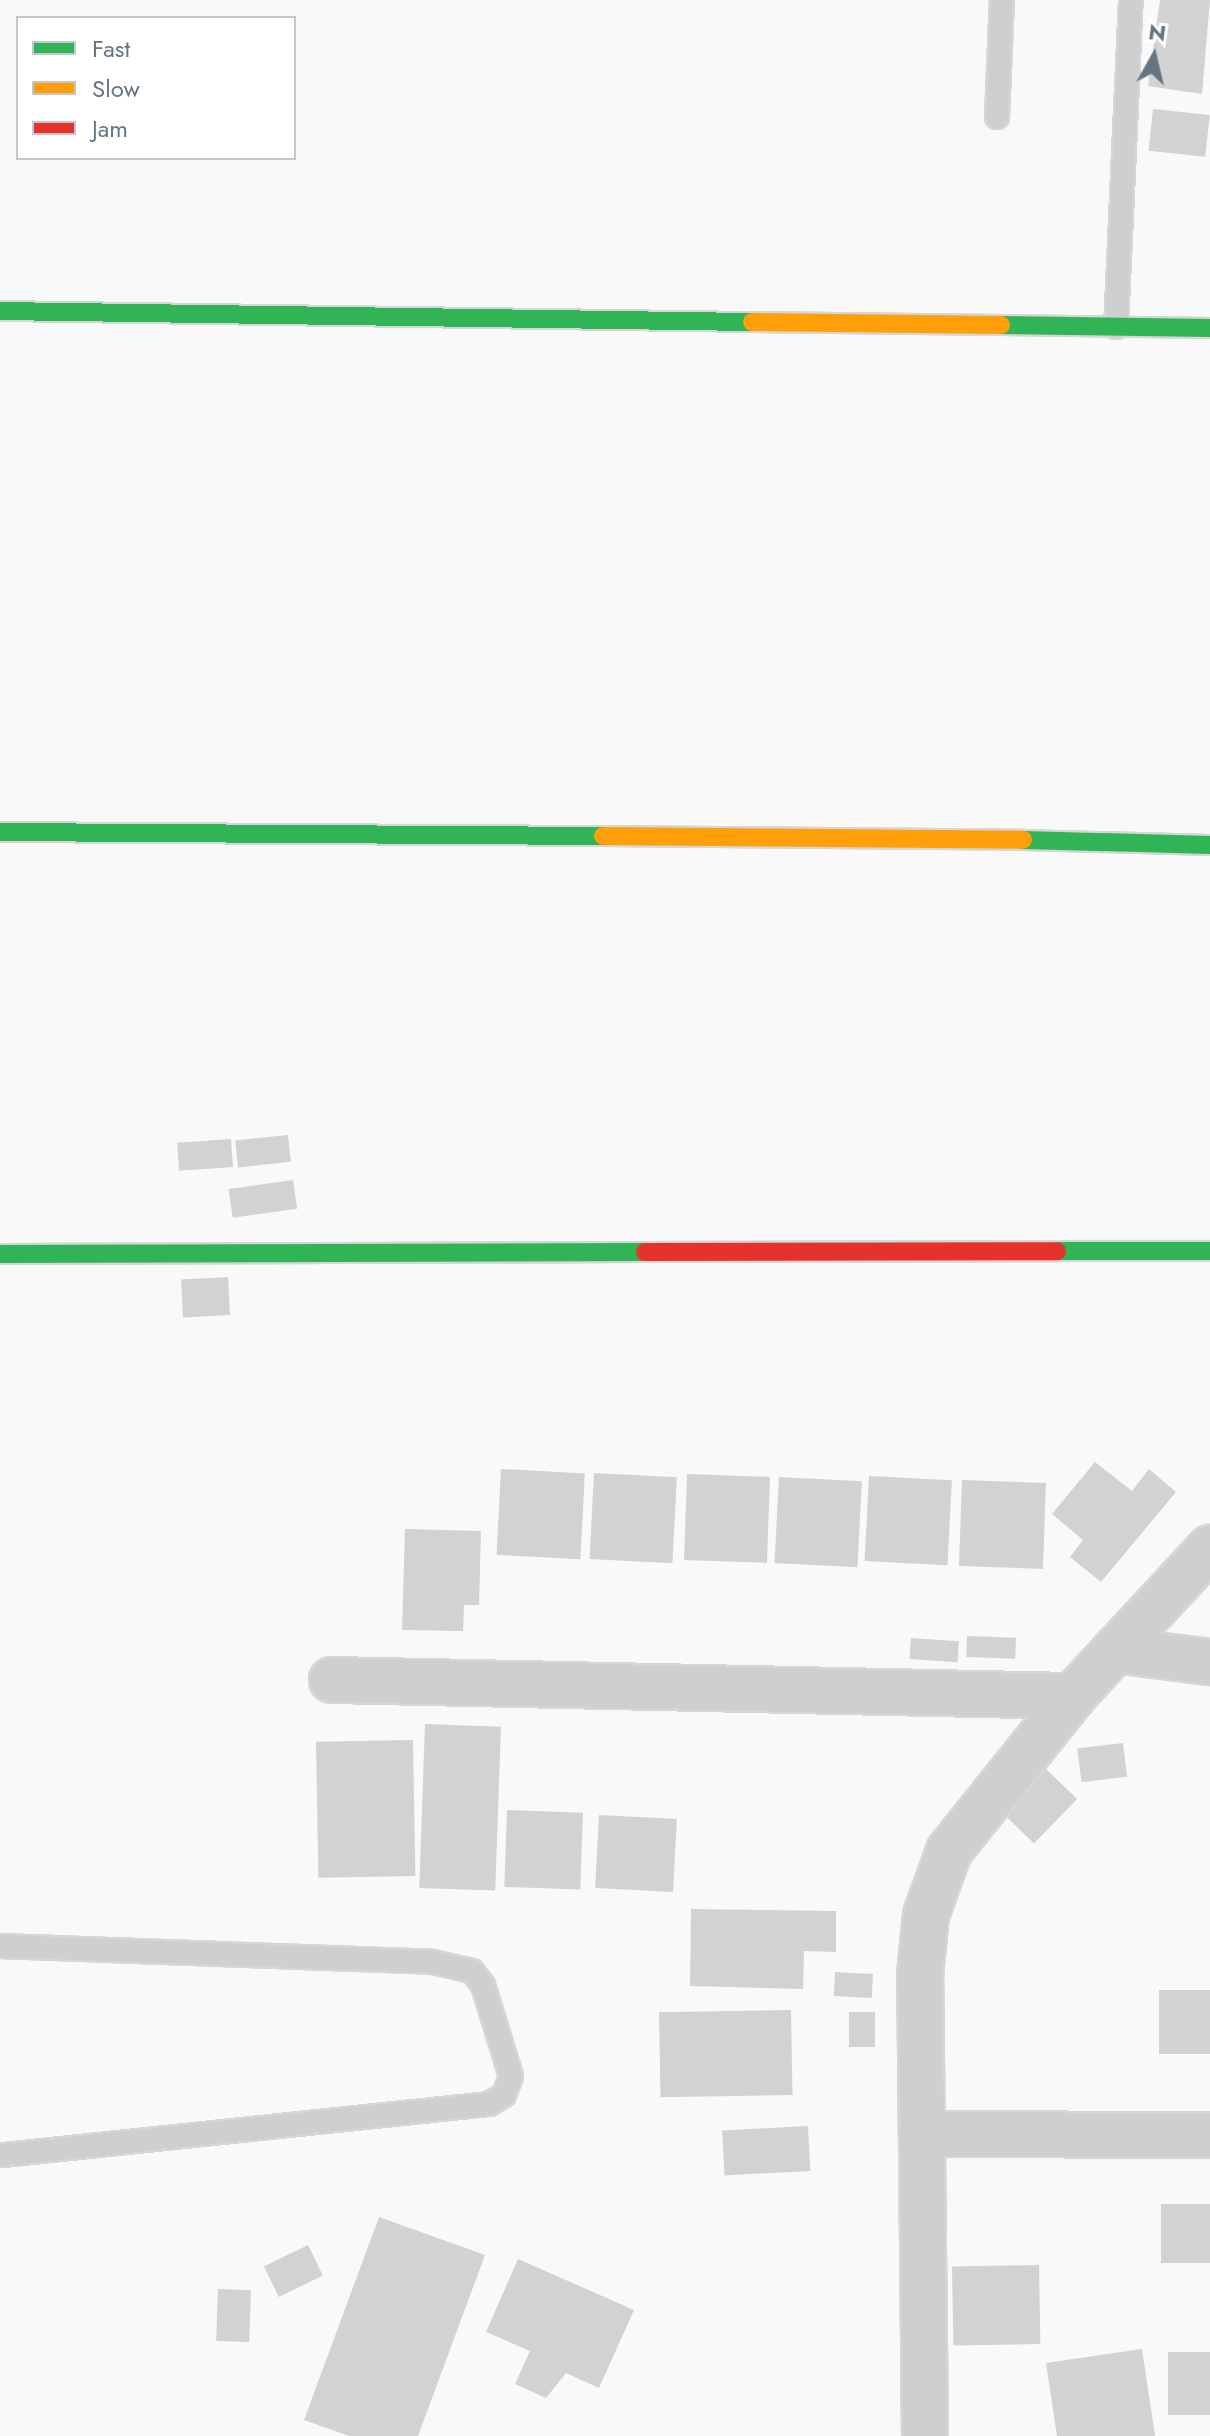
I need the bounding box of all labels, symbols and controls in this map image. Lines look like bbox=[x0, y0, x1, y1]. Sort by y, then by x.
text: N bbox=[1146, 15, 1168, 49]
legend bbox=[16, 16, 296, 160]
north arrow bbox=[1114, 16, 1194, 96]
text: Fast bbox=[92, 31, 130, 66]
text: Slow bbox=[92, 71, 140, 106]
text: Jam bbox=[92, 111, 128, 146]

